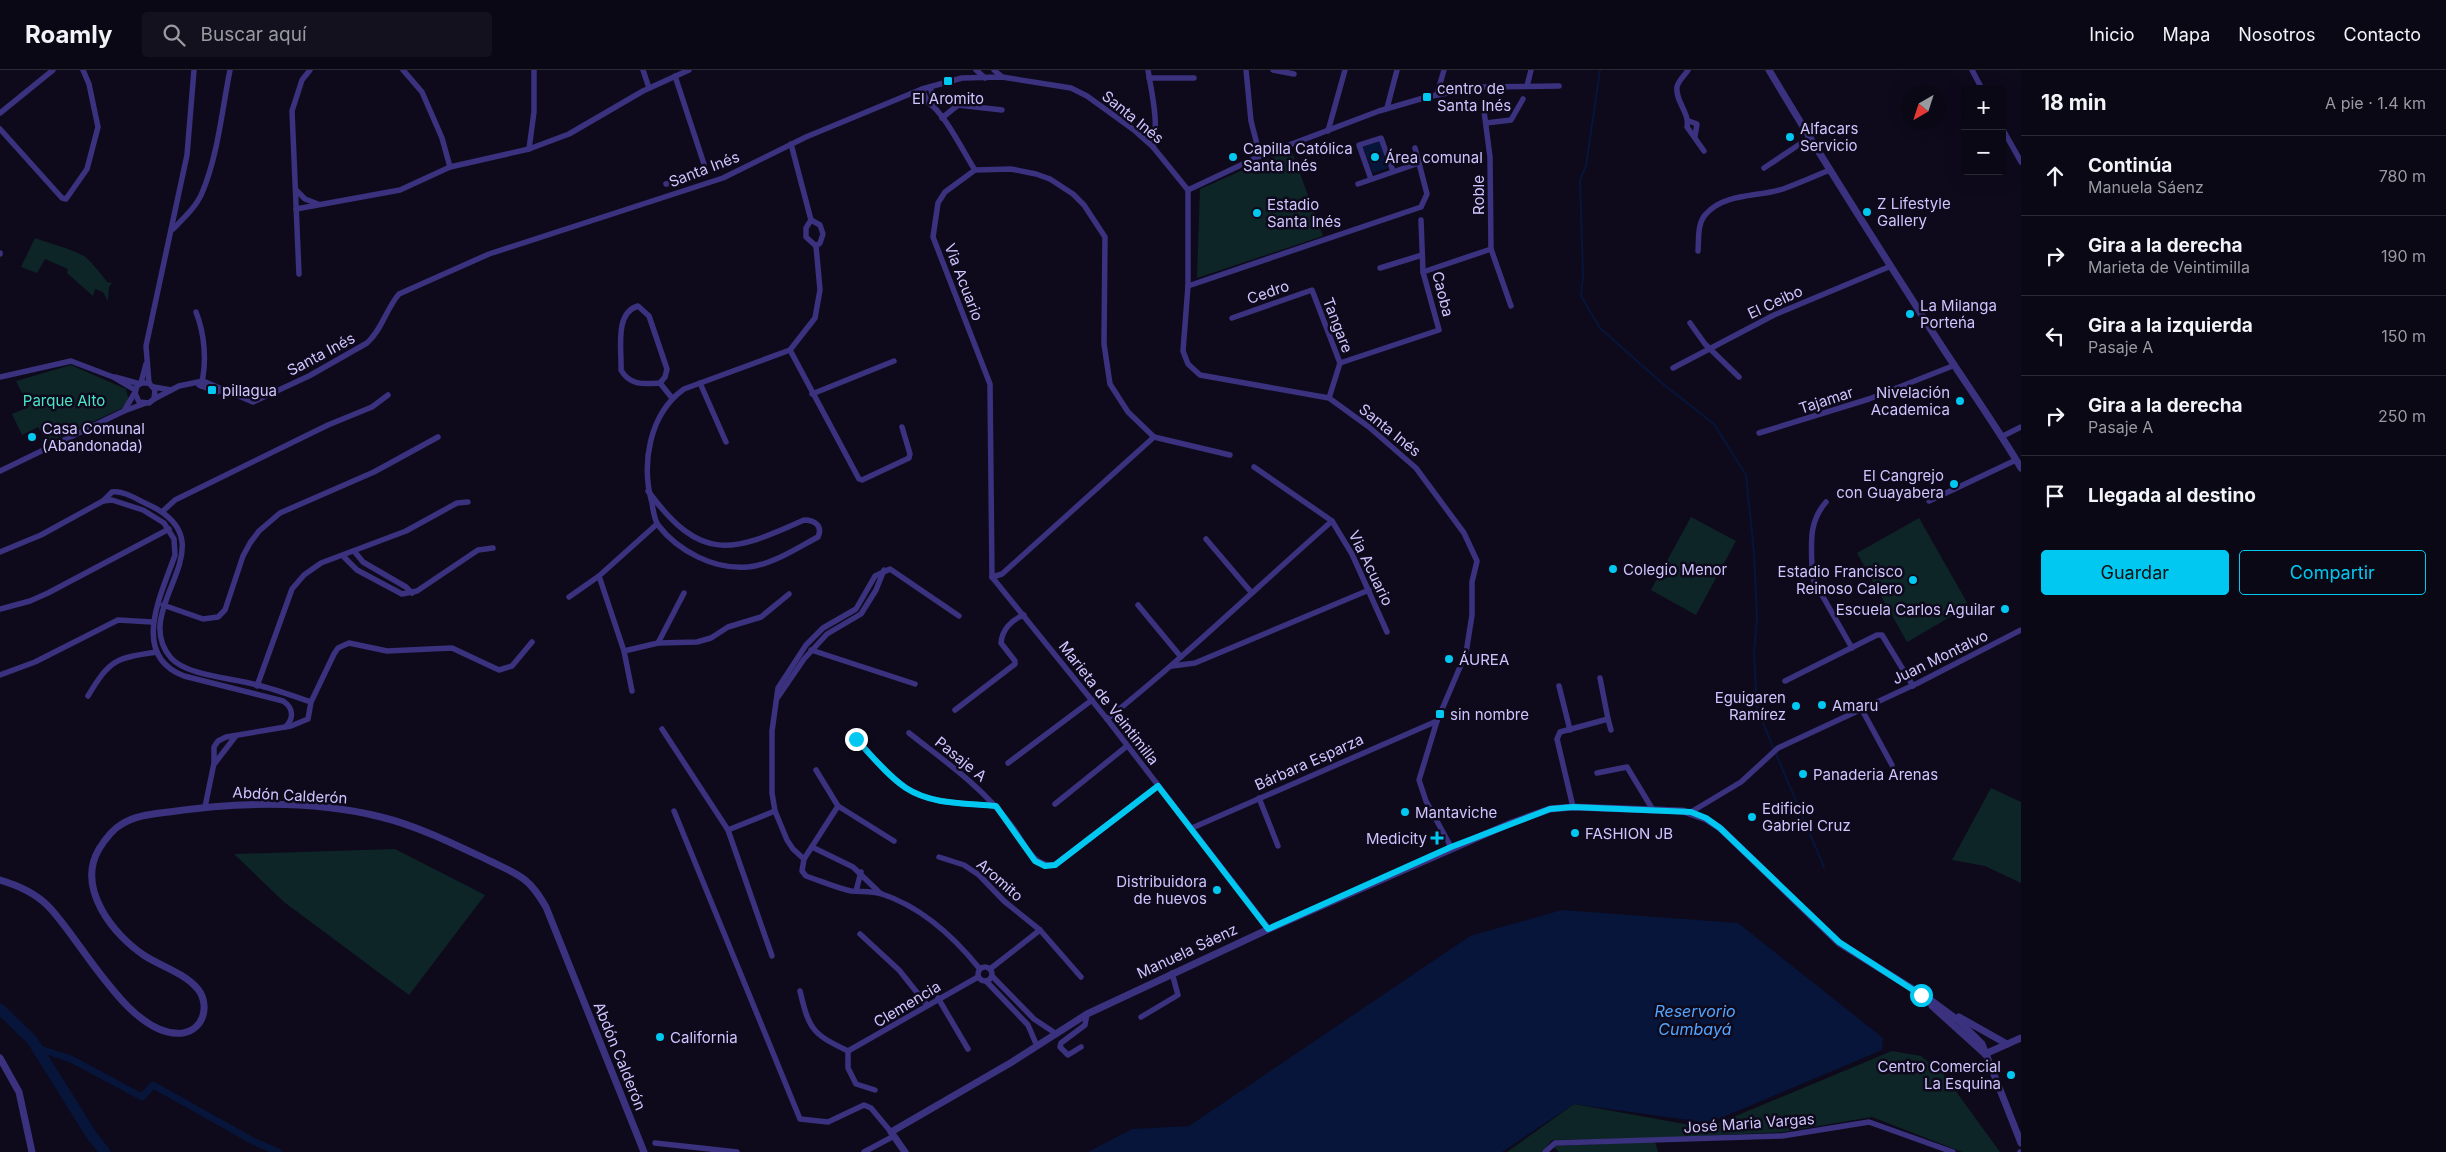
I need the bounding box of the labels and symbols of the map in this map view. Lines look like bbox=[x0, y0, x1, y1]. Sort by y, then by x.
marker: El Aromito bbox=[942, 75, 954, 87]
place label: centro de Santa Inés bbox=[1437, 79, 1511, 115]
north arrow bbox=[1901, 85, 1946, 130]
street label: Santa Inés bbox=[1098, 86, 1168, 148]
place label: El Aromito bbox=[912, 89, 984, 108]
marker: centro de Santa Inés bbox=[1421, 91, 1433, 103]
place label: Alfacars Servicio bbox=[1800, 119, 1859, 155]
marker: Alfacars Servicio bbox=[1784, 131, 1796, 143]
place label: Capilla Católica Santa Inés bbox=[1243, 139, 1353, 175]
street label: Santa Inés bbox=[666, 147, 742, 191]
place label: Área comunal bbox=[1385, 148, 1483, 167]
marker: Capilla Católica Santa Inés bbox=[1227, 151, 1239, 163]
marker: Área comunal bbox=[1369, 151, 1381, 163]
street label: Roble bbox=[1469, 175, 1488, 215]
place label: Z Lifestyle Gallery bbox=[1877, 194, 1951, 230]
place label: Estadio Santa Inés bbox=[1267, 195, 1341, 231]
marker: Z Lifestyle Gallery bbox=[1861, 206, 1873, 218]
marker: Estadio Santa Inés bbox=[1251, 207, 1263, 219]
street label: Via Acuario bbox=[941, 241, 987, 323]
street label: Caoba bbox=[1428, 269, 1458, 319]
street label: Cedro bbox=[1244, 276, 1292, 308]
street label: El Ceibo bbox=[1745, 281, 1805, 323]
street label: Tangare bbox=[1319, 295, 1357, 355]
place label: La Milanga Porteńa bbox=[1920, 296, 1997, 332]
marker: La Milanga Porteńa bbox=[1904, 308, 1916, 320]
street label: Santa Inés bbox=[284, 328, 358, 380]
place label: pillagua bbox=[222, 381, 277, 400]
street label: Tajamar bbox=[1796, 382, 1856, 418]
place label: Nivelación Academica bbox=[1871, 383, 1950, 419]
marker: pillagua bbox=[206, 384, 218, 396]
park label: Parque Alto bbox=[23, 391, 105, 410]
marker: Nivelación Academica bbox=[1954, 395, 1966, 407]
street label: Santa Inés bbox=[1355, 399, 1425, 461]
place label: Casa Comunal (Abandonada) bbox=[42, 419, 145, 455]
marker: Casa Comunal (Abandonada) bbox=[26, 431, 38, 443]
place label: El Cangrejo con Guayabera bbox=[1836, 466, 1944, 502]
marker: El Cangrejo con Guayabera bbox=[1948, 478, 1960, 490]
street label: Via Acuario bbox=[1345, 527, 1397, 609]
place label: Colegio Menor bbox=[1623, 560, 1728, 579]
place label: Estadio Francisco Reinoso Calero bbox=[1778, 562, 1903, 598]
marker: Colegio Menor bbox=[1607, 563, 1619, 575]
marker: Estadio Francisco Reinoso Calero bbox=[1907, 574, 1919, 586]
place label: Escuela Carlos Aguilar bbox=[1836, 600, 1995, 619]
marker: Escuela Carlos Aguilar bbox=[1999, 603, 2011, 615]
street label: Juan Montalvo bbox=[1889, 626, 1991, 688]
street label: Marieta de Veintimilla bbox=[1055, 637, 1163, 769]
place label: ÁUREA bbox=[1459, 650, 1509, 669]
marker: ÁUREA bbox=[1443, 653, 1455, 665]
place label: Eguigaren Ramírez bbox=[1715, 688, 1786, 724]
place label: Amaru bbox=[1832, 696, 1878, 715]
marker: Amaru bbox=[1816, 699, 1828, 711]
marker: Eguigaren Ramírez bbox=[1790, 700, 1802, 712]
place label: sin nombre bbox=[1450, 705, 1529, 724]
marker: sin nombre bbox=[1434, 708, 1446, 720]
route end bbox=[845, 728, 868, 751]
street label: Bárbara Esparza bbox=[1252, 729, 1366, 795]
street label: Pasaje A bbox=[931, 732, 991, 786]
place label: Panaderia Arenas bbox=[1813, 765, 1938, 784]
marker: Panaderia Arenas bbox=[1797, 768, 1809, 780]
street label: Abdón Calderón bbox=[232, 783, 348, 807]
place label: Edificio Gabriel Cruz bbox=[1762, 799, 1851, 835]
place label: Mantaviche bbox=[1415, 803, 1497, 822]
marker: Mantaviche bbox=[1399, 806, 1411, 818]
marker: Edificio Gabriel Cruz bbox=[1746, 811, 1758, 823]
place label: FASHION JB bbox=[1585, 824, 1673, 843]
marker: FASHION JB bbox=[1569, 827, 1581, 839]
place label: Medicity bbox=[1366, 829, 1428, 848]
marker: Medicity bbox=[1431, 832, 1443, 844]
street label: Aromito bbox=[973, 855, 1027, 905]
place label: Distribuidora de huevos bbox=[1116, 872, 1207, 908]
marker: Distribuidora de huevos bbox=[1211, 884, 1223, 896]
street label: Manuela Sáenz bbox=[1134, 919, 1240, 983]
street label: Clemencia bbox=[870, 977, 944, 1031]
route start bbox=[1910, 984, 1933, 1007]
street label: Abdón Calderón bbox=[590, 999, 650, 1113]
water label: Reservorio Cumbayá bbox=[1654, 1001, 1736, 1039]
place label: California bbox=[670, 1028, 738, 1047]
marker: California bbox=[654, 1031, 666, 1043]
place label: Centro Comercial La Esquina bbox=[1877, 1057, 2001, 1093]
marker: Centro Comercial La Esquina bbox=[2005, 1069, 2017, 1081]
street label: José Maria Vargas bbox=[1683, 1109, 1815, 1137]

